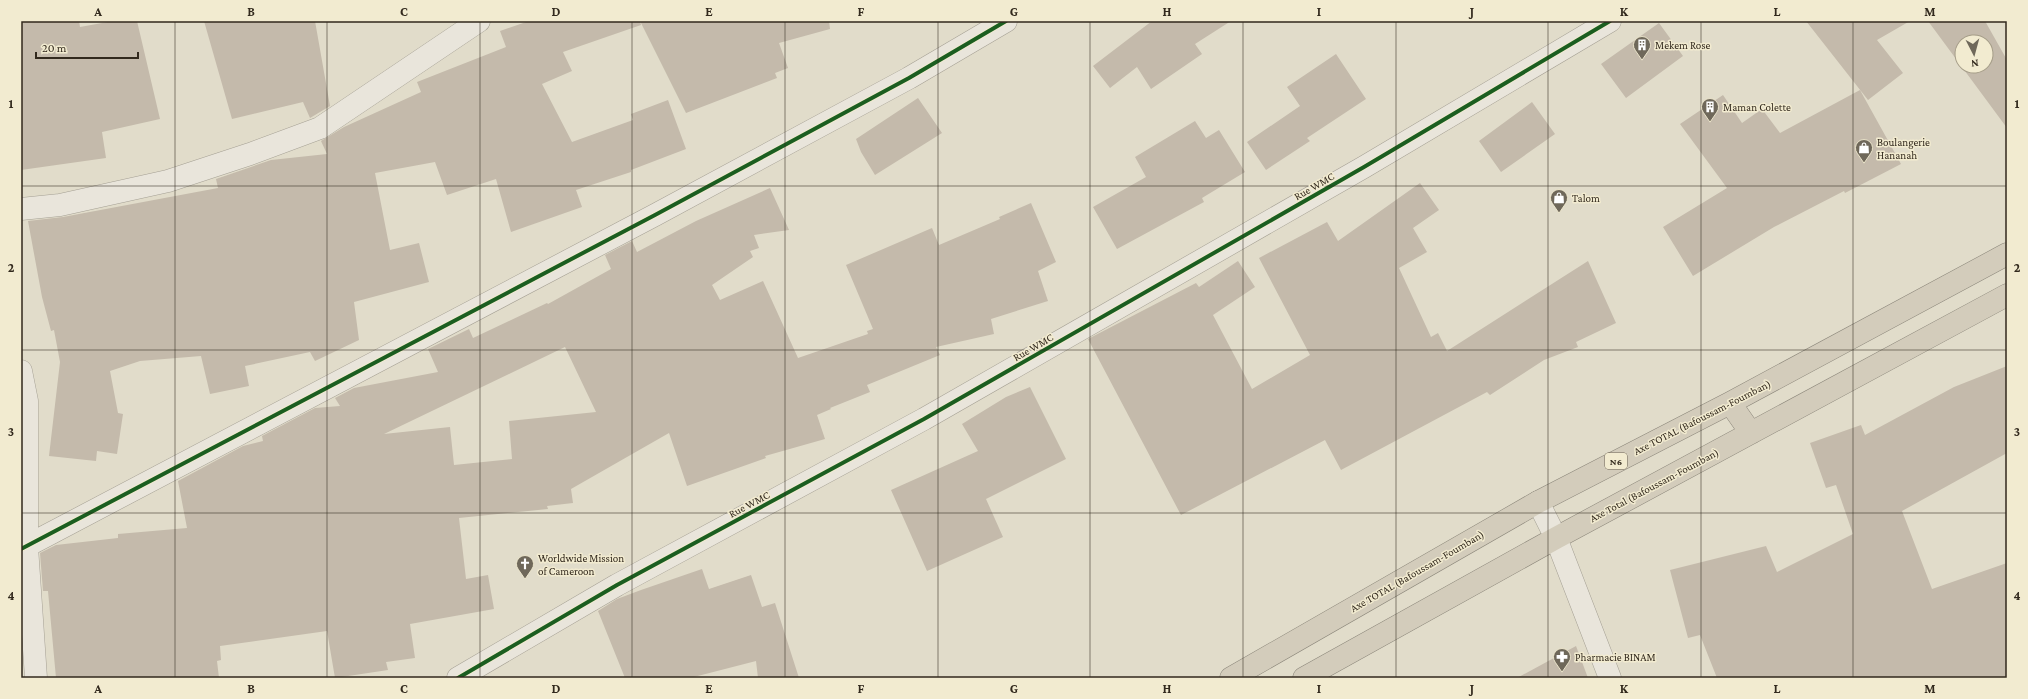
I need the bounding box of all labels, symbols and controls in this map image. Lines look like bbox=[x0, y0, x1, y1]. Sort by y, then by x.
text: A bbox=[93, 4, 102, 19]
text: B bbox=[247, 4, 255, 19]
text: C bbox=[400, 4, 408, 19]
text: D bbox=[552, 4, 561, 19]
text: E bbox=[705, 4, 713, 19]
text: F bbox=[858, 4, 865, 19]
text: G bbox=[1010, 4, 1018, 19]
text: H bbox=[1163, 4, 1172, 19]
text: I bbox=[1317, 4, 1321, 19]
text: J bbox=[1468, 4, 1474, 19]
text: K bbox=[1620, 4, 1629, 19]
text: L bbox=[1774, 4, 1781, 19]
text: M bbox=[1924, 4, 1936, 19]
scale bar bbox=[36, 34, 138, 60]
north arrow bbox=[1954, 34, 1994, 74]
building icon: Mekem Rose bbox=[1632, 35, 1652, 60]
place label: Mekem Rose bbox=[1655, 39, 1711, 51]
text: 20 m bbox=[42, 41, 67, 55]
text: N bbox=[1970, 58, 1979, 70]
text: 1 bbox=[9, 96, 14, 111]
text: 1 bbox=[2015, 96, 2020, 111]
building icon: Maman Colette bbox=[1700, 97, 1720, 122]
place label: Maman Colette bbox=[1723, 101, 1791, 113]
place label: Boulangerie Hananah bbox=[1877, 136, 1930, 161]
shop icon: Boulangerie Hananah bbox=[1854, 138, 1874, 163]
street label: Rue WMC bbox=[1292, 169, 1337, 202]
shop icon: Talom bbox=[1549, 188, 1569, 213]
place label: Talom bbox=[1572, 192, 1600, 204]
text: 2 bbox=[8, 260, 15, 275]
text: 2 bbox=[2014, 260, 2021, 275]
street label: Rue WMC bbox=[1011, 330, 1056, 363]
street label: Axe TOTAL (Bafoussam-Foumban) bbox=[1631, 377, 1773, 458]
text: 3 bbox=[8, 424, 14, 439]
text: 3 bbox=[2014, 424, 2020, 439]
street label: Axe Total (Bafoussam-Foumban) bbox=[1587, 446, 1721, 525]
road number: N6 bbox=[1605, 453, 1627, 469]
street label: Rue WMC bbox=[727, 488, 772, 520]
street label: Axe TOTAL (Bafoussam-Foumban) bbox=[1348, 528, 1486, 615]
place label: Worldwide Mission of Cameroon bbox=[538, 552, 624, 577]
church icon: Worldwide Mission of Cameroon bbox=[515, 554, 535, 579]
text: 4 bbox=[7, 588, 15, 603]
text: 4 bbox=[2013, 588, 2021, 603]
pharmacy icon: Pharmacie BINAM bbox=[1552, 647, 1572, 672]
place label: Pharmacie BINAM bbox=[1575, 651, 1656, 663]
text: A bbox=[93, 681, 102, 696]
text: B bbox=[247, 681, 255, 696]
text: C bbox=[400, 681, 408, 696]
text: D bbox=[552, 681, 561, 696]
text: E bbox=[705, 681, 713, 696]
text: F bbox=[858, 681, 865, 696]
text: G bbox=[1010, 681, 1018, 696]
text: H bbox=[1163, 681, 1172, 696]
text: I bbox=[1317, 681, 1321, 696]
text: J bbox=[1468, 681, 1474, 696]
text: K bbox=[1620, 681, 1629, 696]
text: L bbox=[1774, 681, 1781, 696]
text: M bbox=[1924, 681, 1936, 696]

